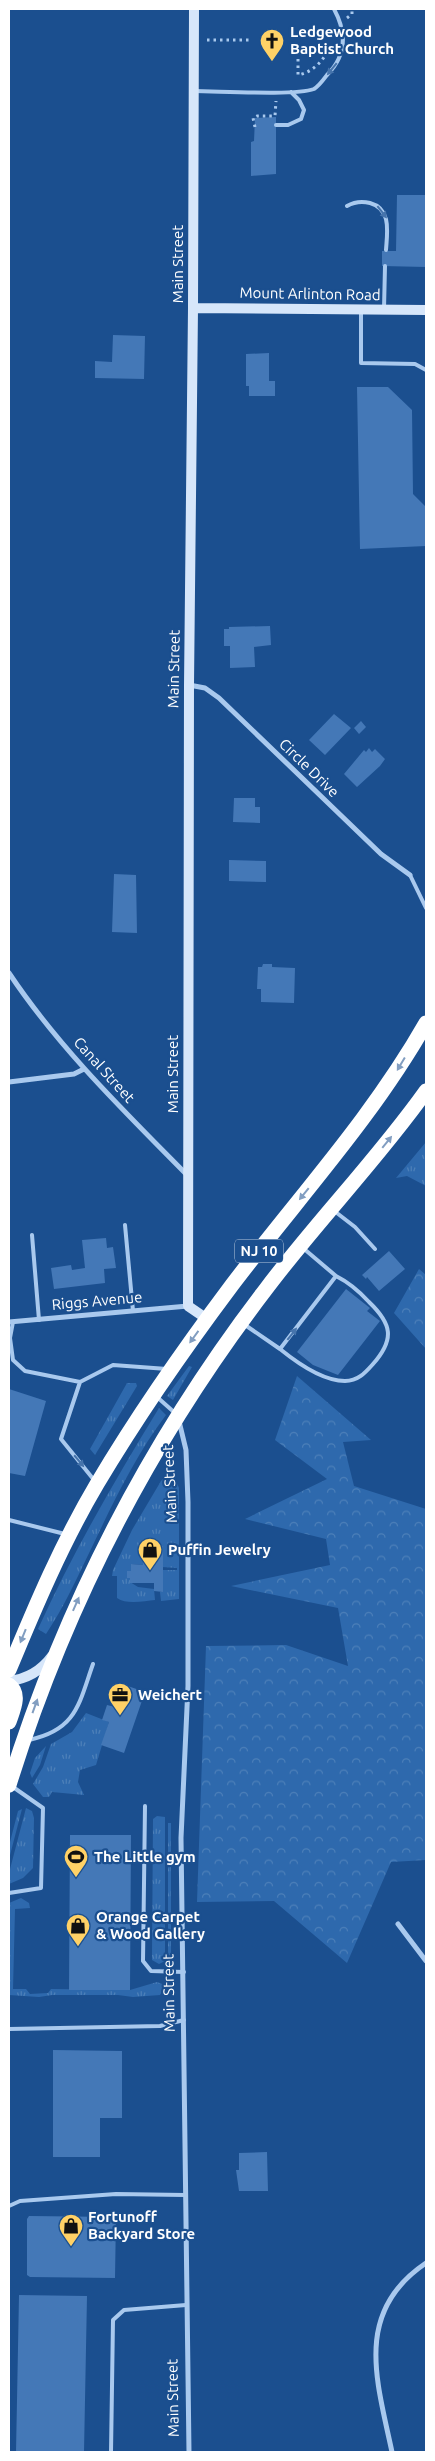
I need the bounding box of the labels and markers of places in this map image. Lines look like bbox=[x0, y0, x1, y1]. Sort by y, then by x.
place label: Ledgewood Baptist Church bbox=[290, 23, 394, 57]
church icon: Ledgewood Baptist Church bbox=[259, 28, 285, 62]
shop icon: Puffin Jewelry bbox=[137, 1537, 163, 1571]
place label: Puffin Jewelry bbox=[168, 1541, 271, 1558]
office icon: Weichert bbox=[107, 1682, 133, 1716]
place label: Weichert bbox=[138, 1686, 202, 1703]
sports icon: The Little gym bbox=[63, 1844, 89, 1878]
place label: The Little gym bbox=[94, 1848, 196, 1865]
place label: Orange Carpet & Wood Gallery bbox=[96, 1908, 205, 1942]
shop icon: Orange Carpet & Wood Gallery bbox=[65, 1913, 91, 1947]
place label: Fortunoff Backyard Store bbox=[88, 2208, 195, 2242]
shop icon: Fortunoff Backyard Store bbox=[58, 2213, 84, 2247]

